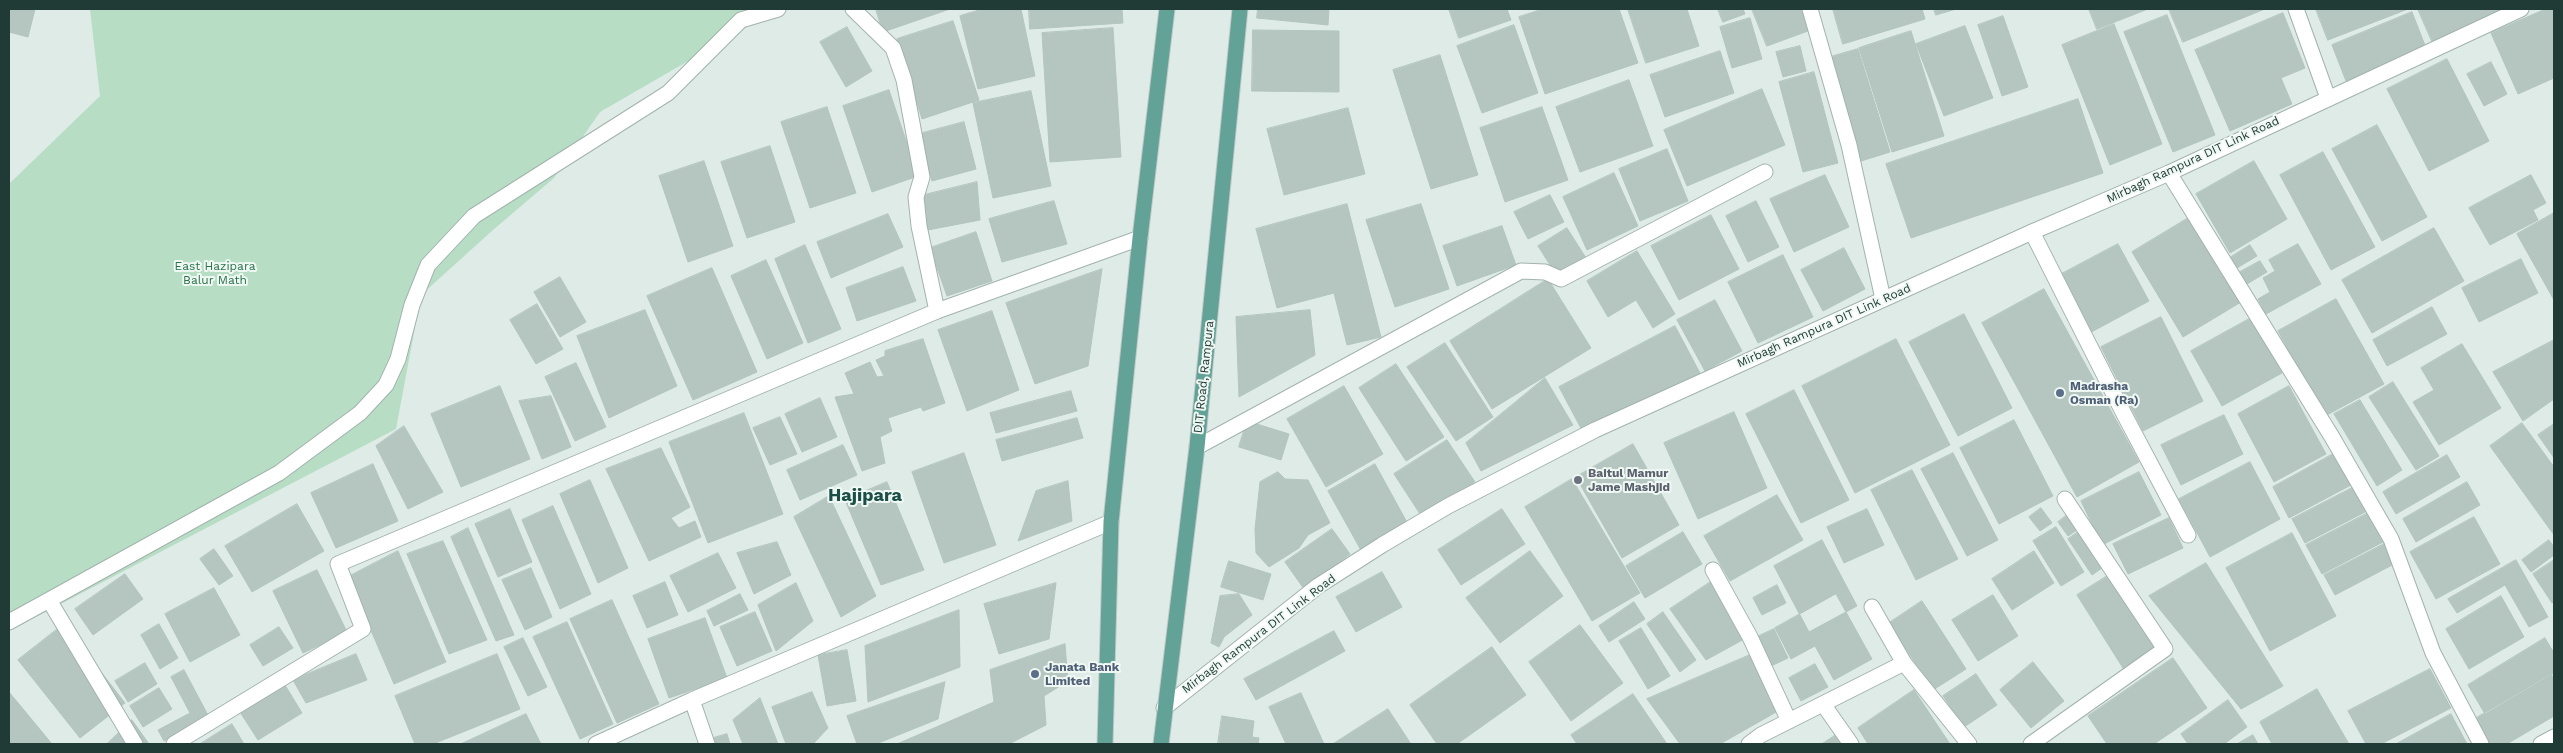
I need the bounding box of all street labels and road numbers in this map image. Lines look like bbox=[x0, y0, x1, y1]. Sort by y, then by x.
street label: Mirbagh Rampura DIT Link Road bbox=[2104, 114, 2282, 206]
street label: Mirbagh Rampura DIT Link Road bbox=[1735, 281, 1913, 371]
street label: DIT Road, Rampura bbox=[1191, 320, 1217, 434]
street label: Mirbagh Rampura DIT Link Road bbox=[1179, 571, 1339, 697]

